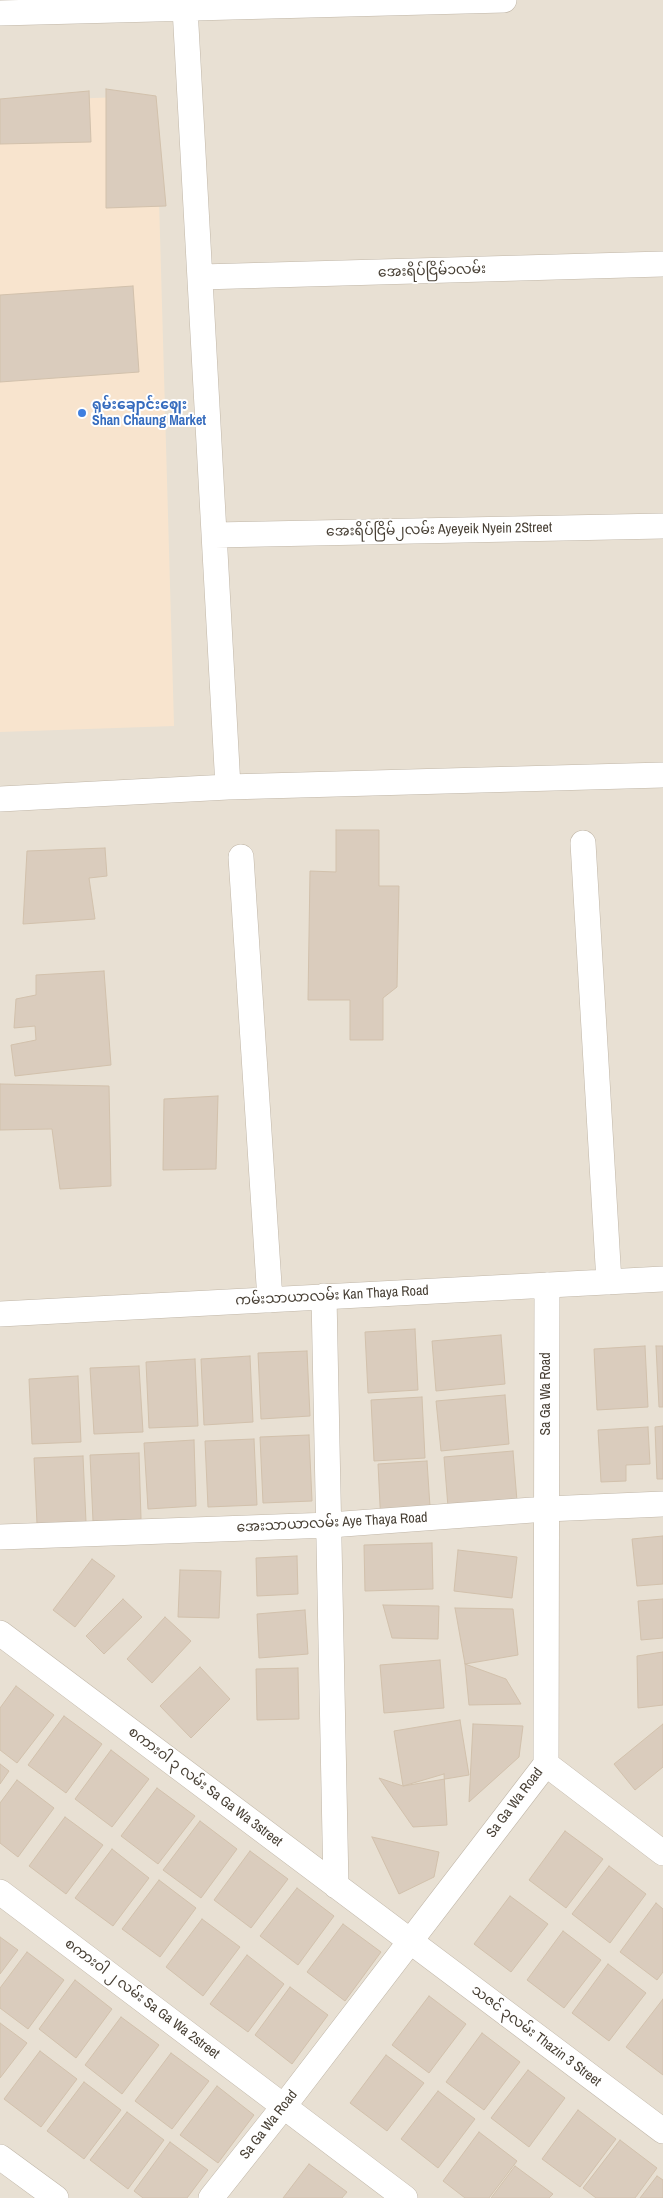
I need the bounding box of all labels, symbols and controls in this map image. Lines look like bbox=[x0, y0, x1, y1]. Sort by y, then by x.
street label: အေးရိပ်ငြိမ်၁လမ်း bbox=[378, 261, 486, 281]
place label: ရှမ်းချောင်းဈေး Shan Chaung Market bbox=[92, 397, 206, 430]
marker: ရှမ်းချောင်းဈေး Shan Chaung Market bbox=[76, 407, 88, 419]
street label: အေးရိပ်ငြိမ်၂လမ်း Ayeyeik Nyein 2Street bbox=[326, 520, 552, 540]
street label: ကမ်းသာယာလမ်း Kan Thaya Road bbox=[235, 1283, 429, 1309]
street label: Sa Ga Wa Road bbox=[538, 1352, 554, 1436]
street label: အေးသာယာလမ်း Aye Thaya Road bbox=[236, 1510, 428, 1536]
street label: စကားဝါ ၃ လမ်း Sa Ga Wa 3street bbox=[125, 1724, 285, 1850]
street label: Sa Ga Wa Road bbox=[483, 1765, 547, 1841]
street label: စကားဝါ ၂ လမ်း Sa Ga Wa 2street bbox=[61, 1935, 223, 2063]
street label: သဇင် ၃လမ်း Thazin 3 Street bbox=[468, 1982, 604, 2090]
street label: Sa Ga Wa Road bbox=[237, 2087, 301, 2163]

